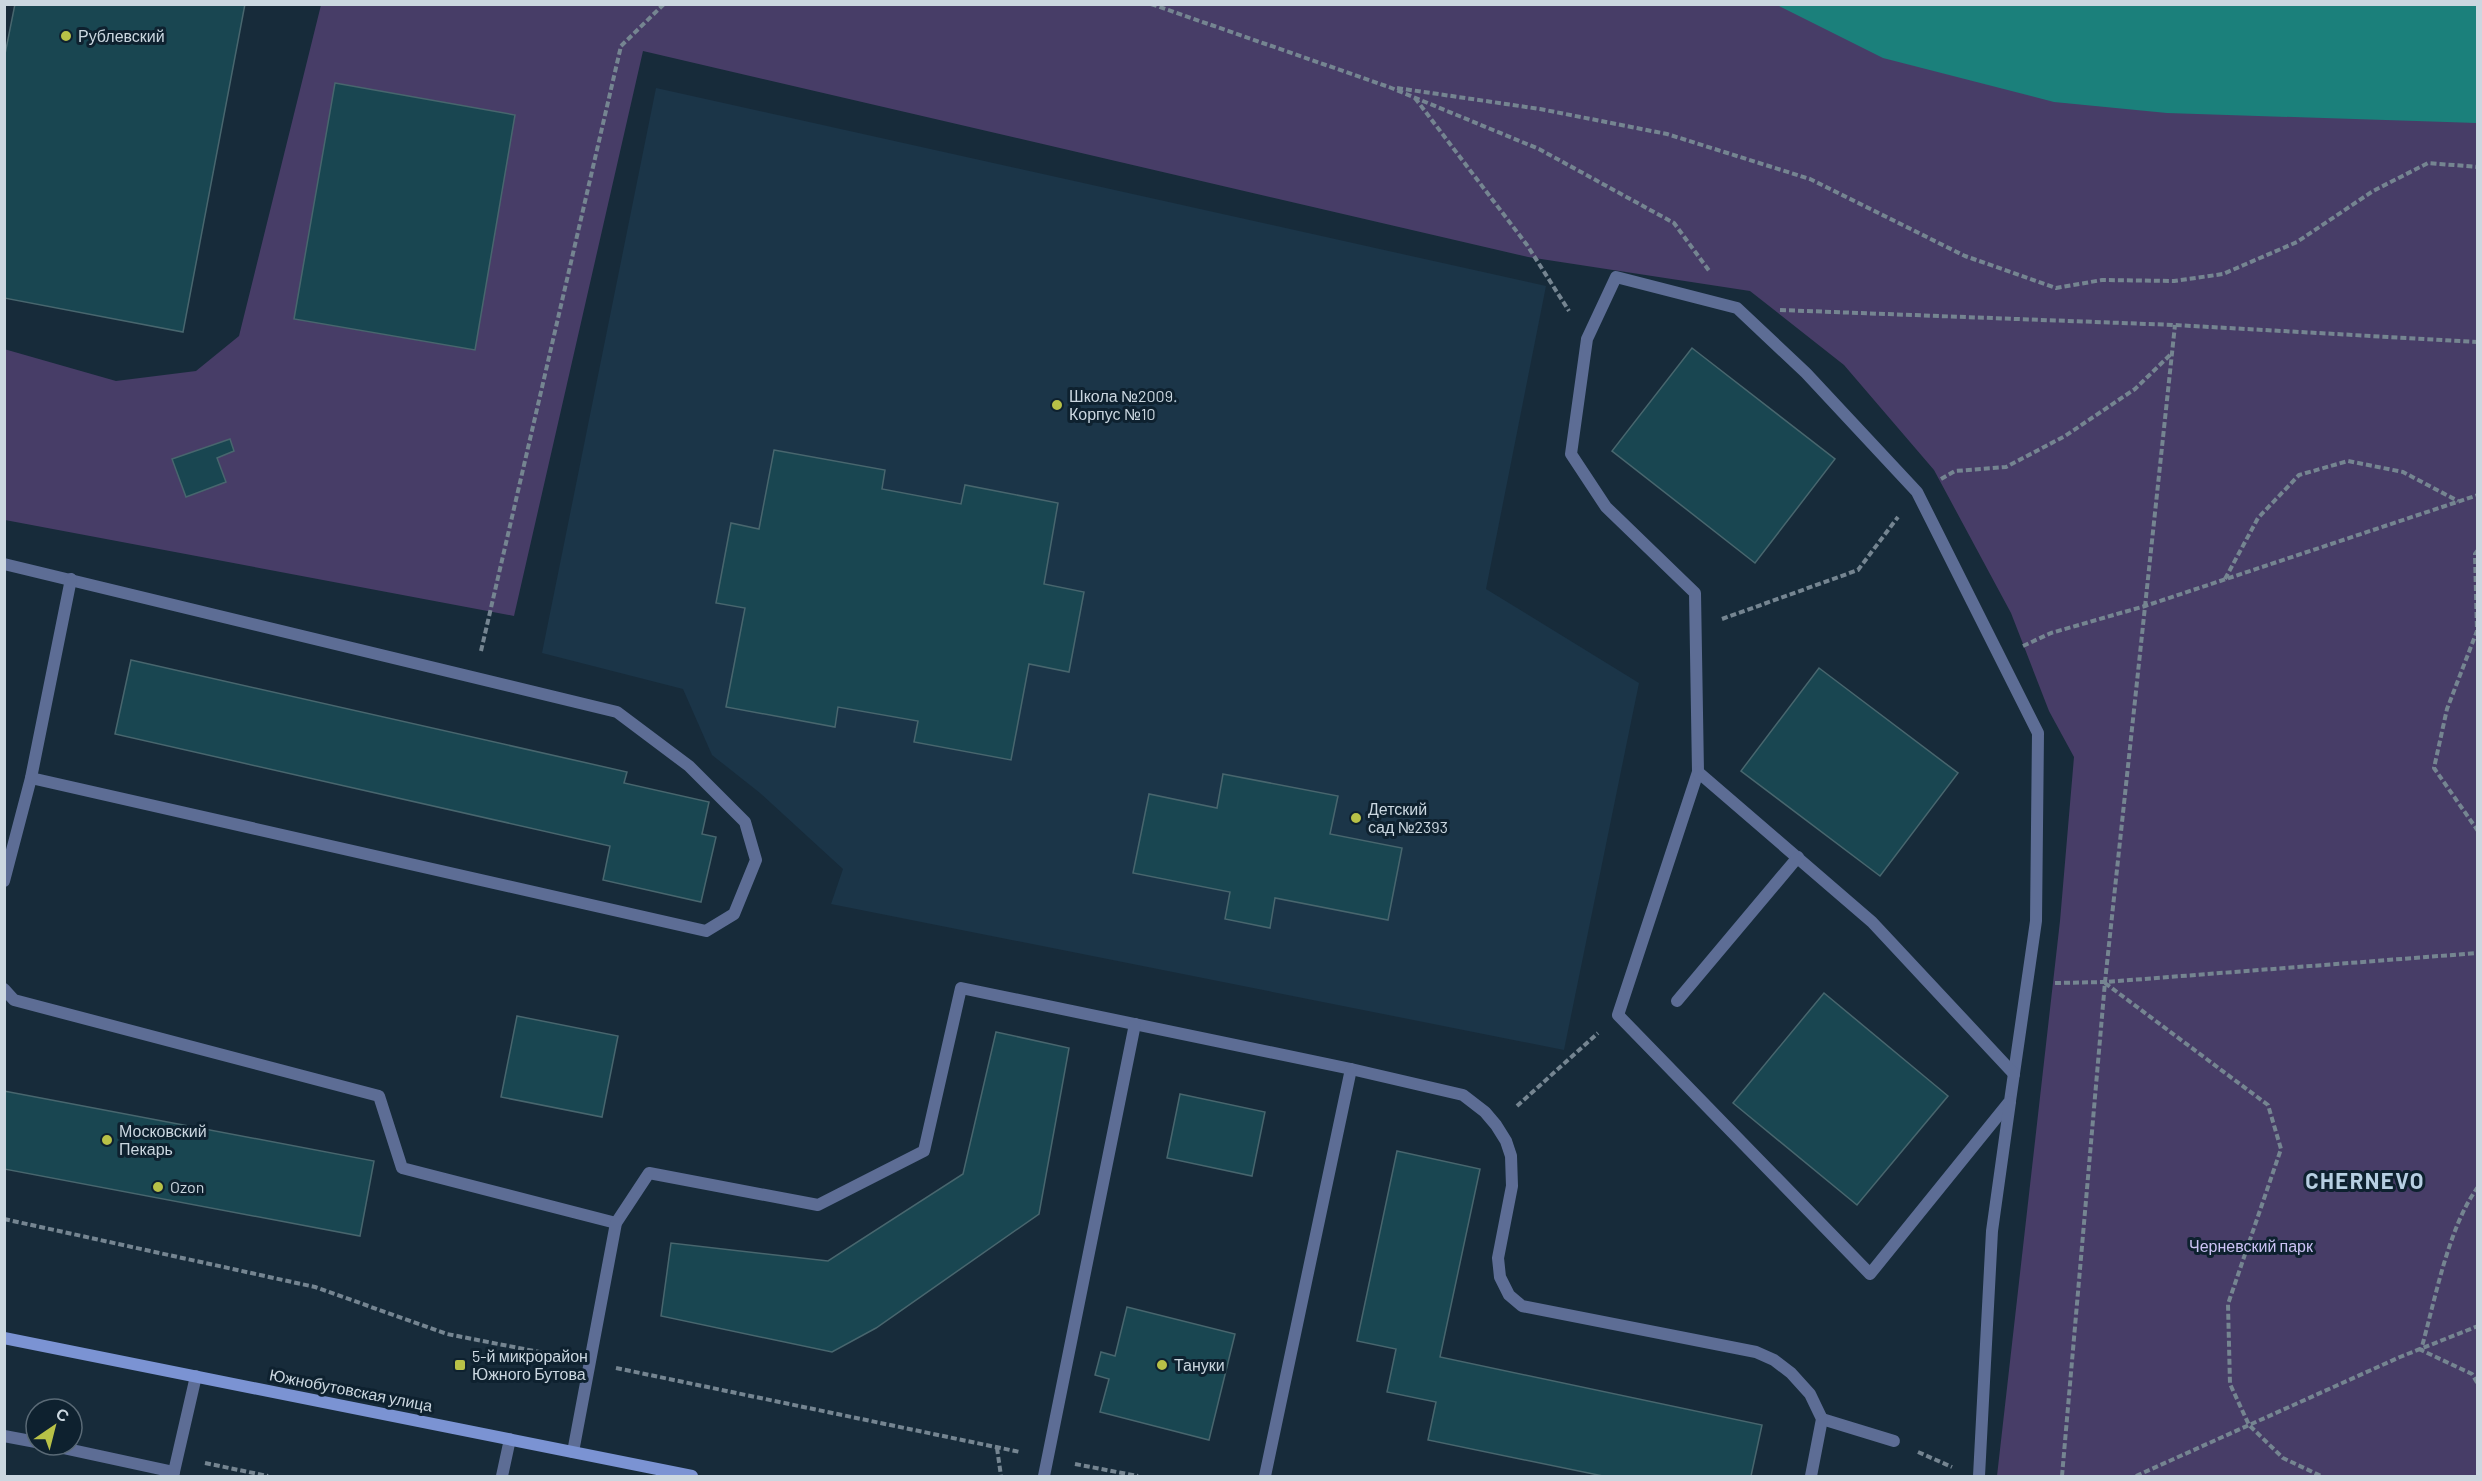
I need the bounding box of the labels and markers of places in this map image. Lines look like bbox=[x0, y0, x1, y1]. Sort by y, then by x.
place label: Рублевский bbox=[78, 26, 165, 45]
marker: Рублевский bbox=[59, 29, 73, 43]
place label: Школа №2009. Корпус №10 bbox=[1069, 386, 1177, 423]
marker: Школа №2009. Корпус №10 bbox=[1050, 398, 1064, 412]
place label: Детский сад №2393 bbox=[1368, 799, 1448, 836]
marker: Детский сад №2393 bbox=[1349, 811, 1363, 825]
place label: Московский Пекарь bbox=[119, 1121, 207, 1158]
marker: Московский Пекарь bbox=[100, 1133, 114, 1147]
place label: Ozon bbox=[170, 1177, 204, 1196]
marker: Ozon bbox=[151, 1180, 165, 1194]
place label: 5-й микрорайон Южного Бутова bbox=[472, 1346, 588, 1383]
place label: Тануки bbox=[1174, 1355, 1225, 1374]
marker: 5-й микрорайон Южного Бутова bbox=[453, 1358, 467, 1372]
marker: Тануки bbox=[1155, 1358, 1169, 1372]

